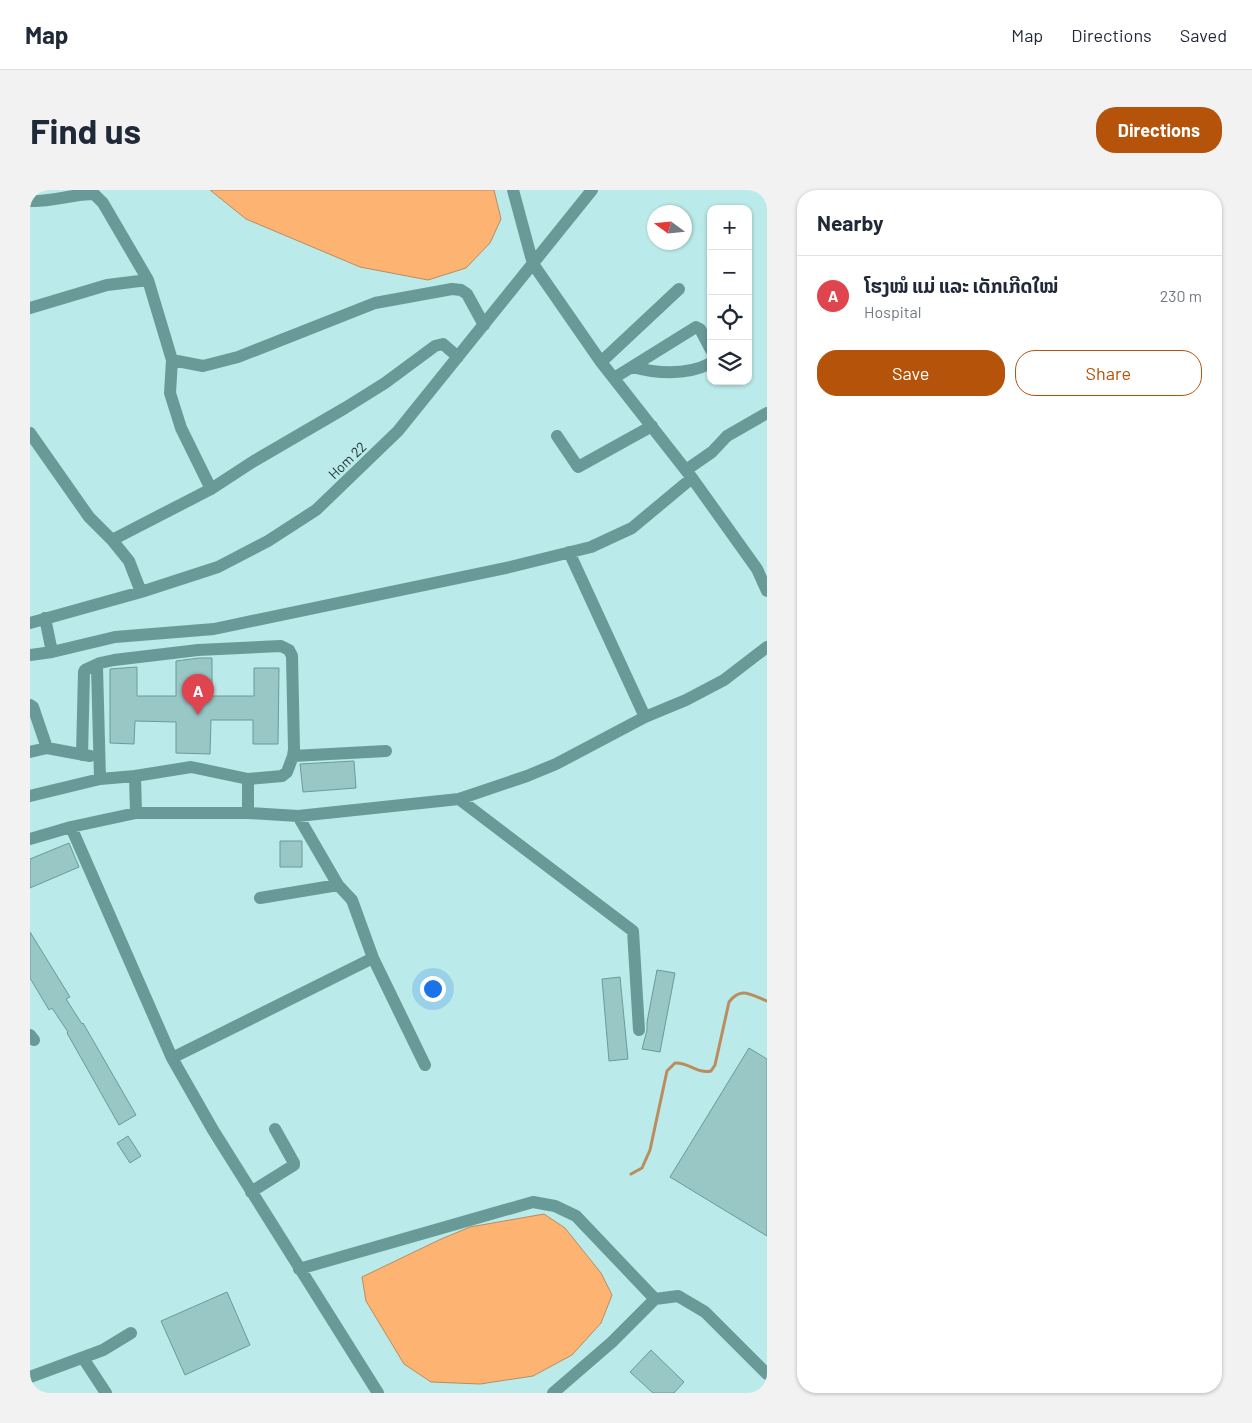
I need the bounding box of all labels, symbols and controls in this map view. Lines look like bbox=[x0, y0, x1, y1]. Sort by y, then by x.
text: Map bbox=[25, 20, 68, 49]
text: Map bbox=[1011, 24, 1043, 46]
text: Directions bbox=[1071, 24, 1152, 46]
text: Saved bbox=[1180, 24, 1227, 46]
button: Directions bbox=[1096, 107, 1222, 153]
text: Find us bbox=[30, 109, 141, 151]
north arrow bbox=[647, 205, 692, 250]
map controls bbox=[707, 205, 752, 385]
button: + bbox=[707, 205, 752, 250]
text: Nearby bbox=[817, 210, 883, 235]
button: − bbox=[707, 250, 752, 295]
text: ໂຮງໝໍ ແມ່ ແລະ ເດັກເກີດໃໝ່ bbox=[864, 274, 1058, 297]
text: A bbox=[828, 286, 838, 305]
text: 230 m bbox=[1160, 286, 1202, 305]
button: locate bbox=[707, 295, 752, 340]
text: Hospital bbox=[864, 302, 921, 321]
button: layers bbox=[707, 340, 752, 385]
button: Save bbox=[817, 350, 1005, 396]
button: Share bbox=[1015, 350, 1202, 396]
street label: Hom 22 bbox=[324, 438, 370, 482]
pin: A bbox=[182, 674, 214, 715]
your location bbox=[420, 976, 446, 1002]

